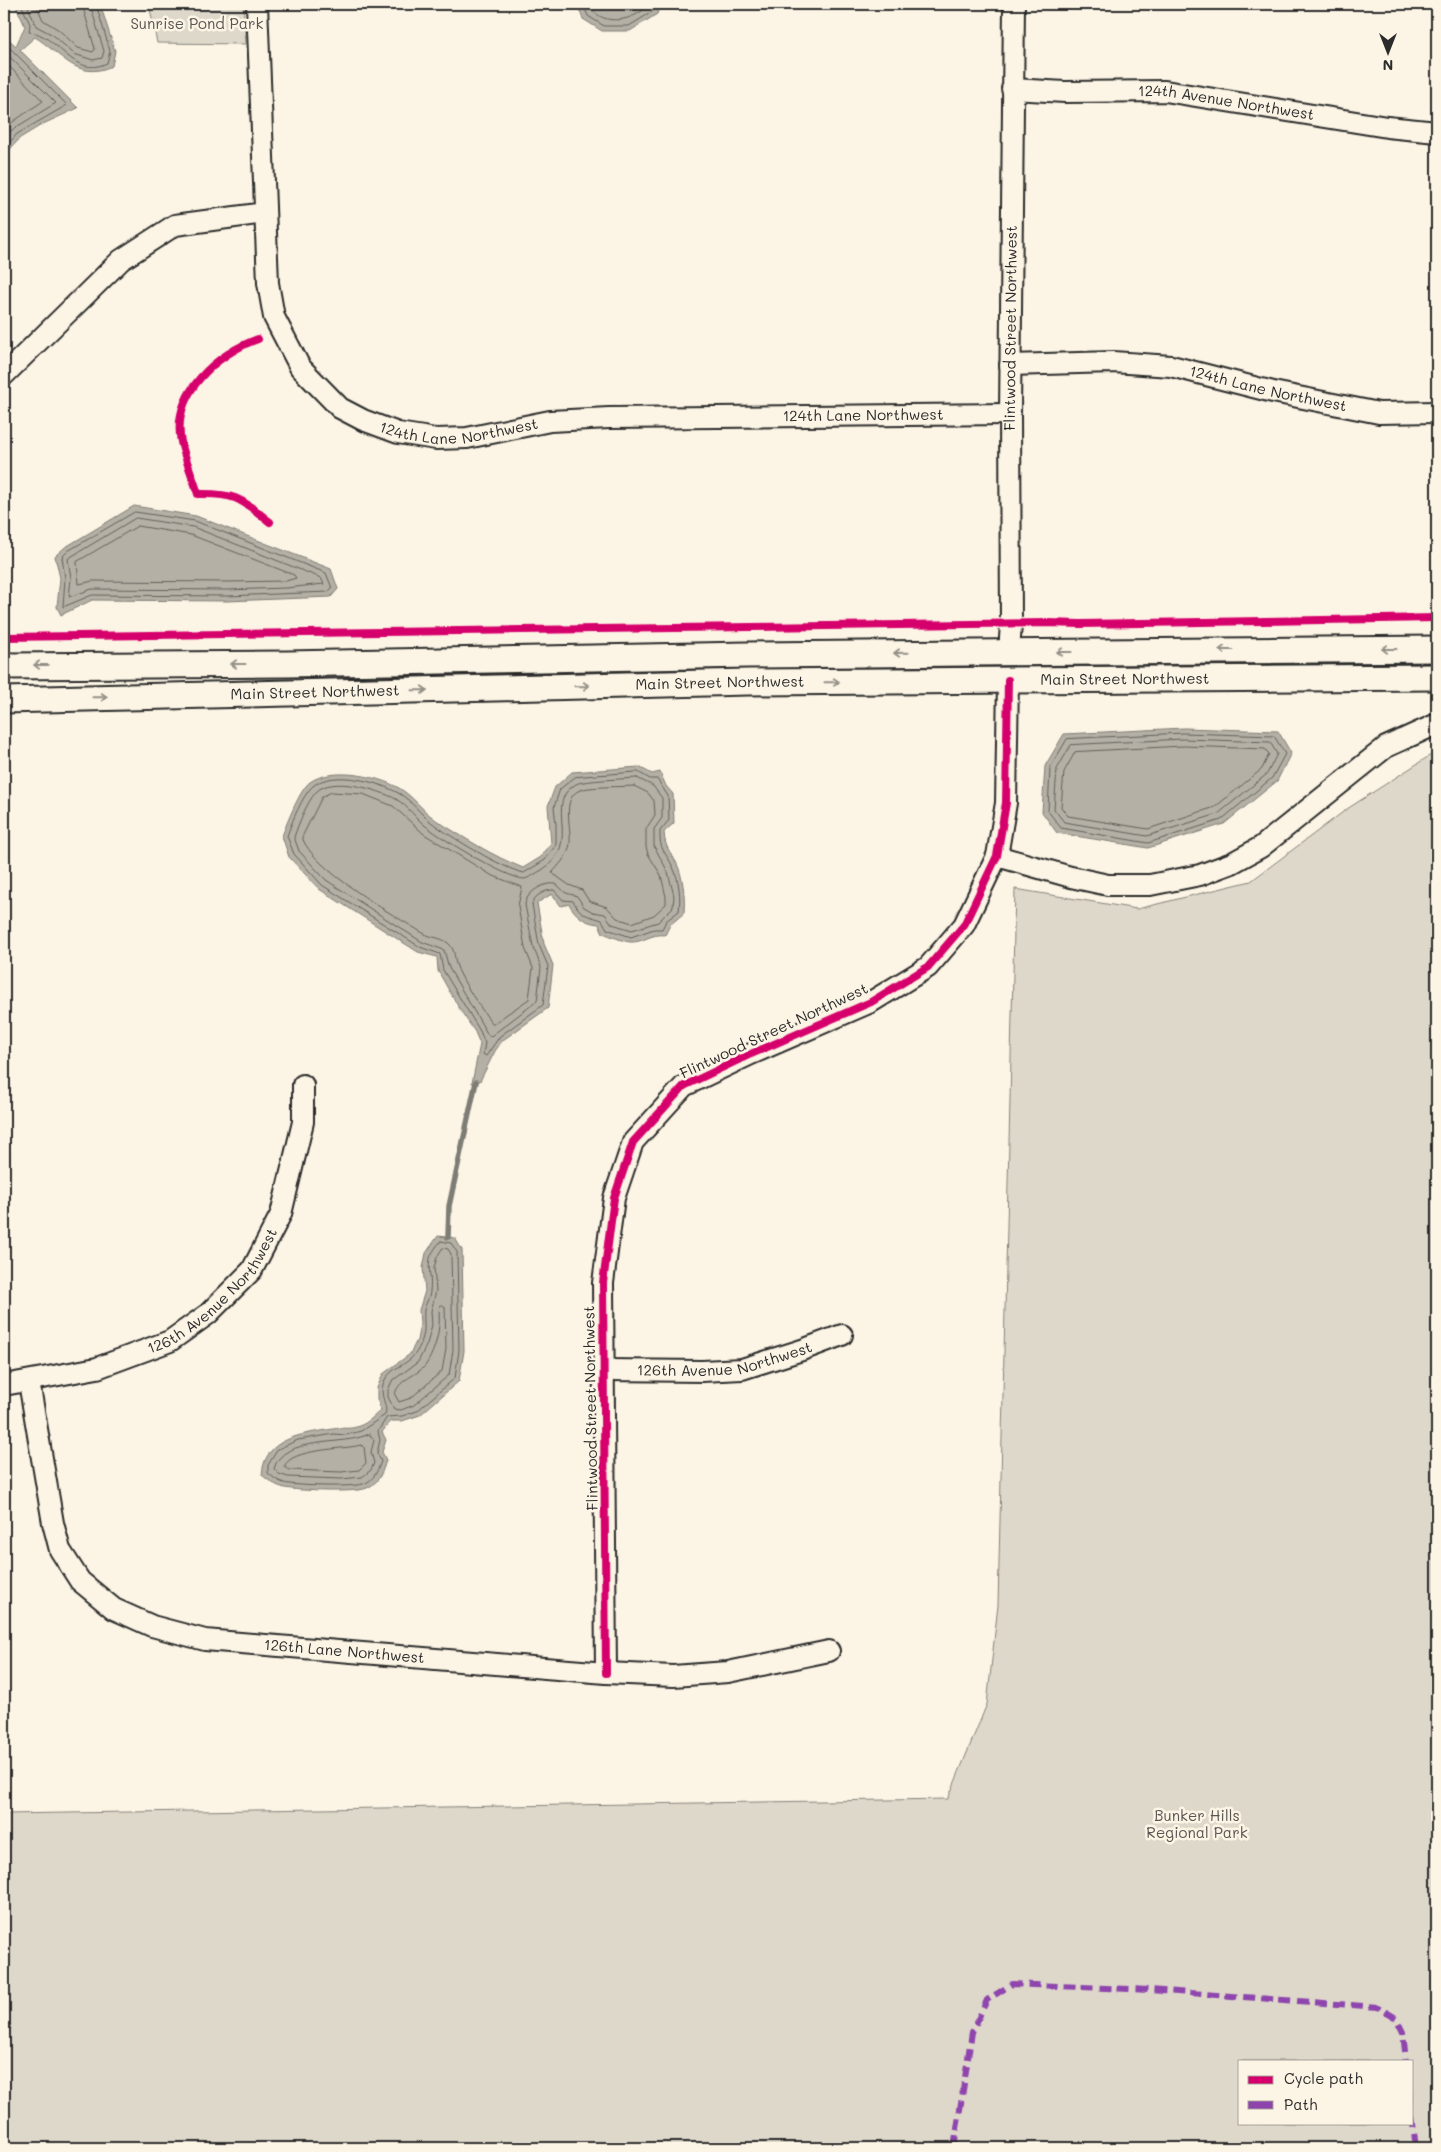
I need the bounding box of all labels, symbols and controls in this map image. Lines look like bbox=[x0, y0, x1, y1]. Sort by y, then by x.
park label: Sunrise Pond Park bbox=[130, 13, 264, 33]
north arrow bbox=[1364, 28, 1414, 78]
text: N bbox=[1383, 56, 1393, 75]
street label: 124th Avenue Northwest bbox=[1138, 80, 1316, 124]
street label: Flintwood Street Northwest bbox=[999, 225, 1021, 431]
street label: 124th Lane Northwest bbox=[1188, 360, 1349, 415]
street label: 124th Lane Northwest bbox=[782, 404, 944, 425]
street label: 124th Lane Northwest bbox=[377, 413, 540, 448]
one-way arrow bbox=[1381, 644, 1397, 654]
one-way arrow bbox=[1218, 645, 1234, 655]
one-way arrow bbox=[1056, 647, 1072, 657]
one-way arrow bbox=[893, 648, 910, 658]
one-way arrow bbox=[231, 659, 247, 669]
one-way arrow bbox=[33, 660, 50, 670]
street label: Main Street Northwest bbox=[1040, 668, 1209, 689]
street label: Main Street Northwest bbox=[635, 671, 804, 694]
one-way arrow bbox=[824, 677, 840, 687]
street label: Main Street Northwest bbox=[230, 679, 400, 704]
one-way arrow bbox=[574, 681, 590, 691]
one-way arrow bbox=[412, 685, 428, 695]
one-way arrow bbox=[92, 692, 108, 702]
street label: Flintwood Street Northwest bbox=[676, 978, 871, 1083]
street label: 126th Avenue Northwest bbox=[144, 1224, 281, 1358]
street label: Flintwood Street Northwest bbox=[578, 1305, 602, 1511]
street label: 126th Avenue Northwest bbox=[637, 1336, 815, 1380]
street label: 126th Lane Northwest bbox=[263, 1634, 425, 1667]
park label: Bunker Hills Regional Park bbox=[1146, 1805, 1248, 1842]
legend bbox=[1238, 2060, 1414, 2124]
text: Cycle path bbox=[1284, 2068, 1363, 2088]
text: Path bbox=[1284, 2094, 1318, 2114]

